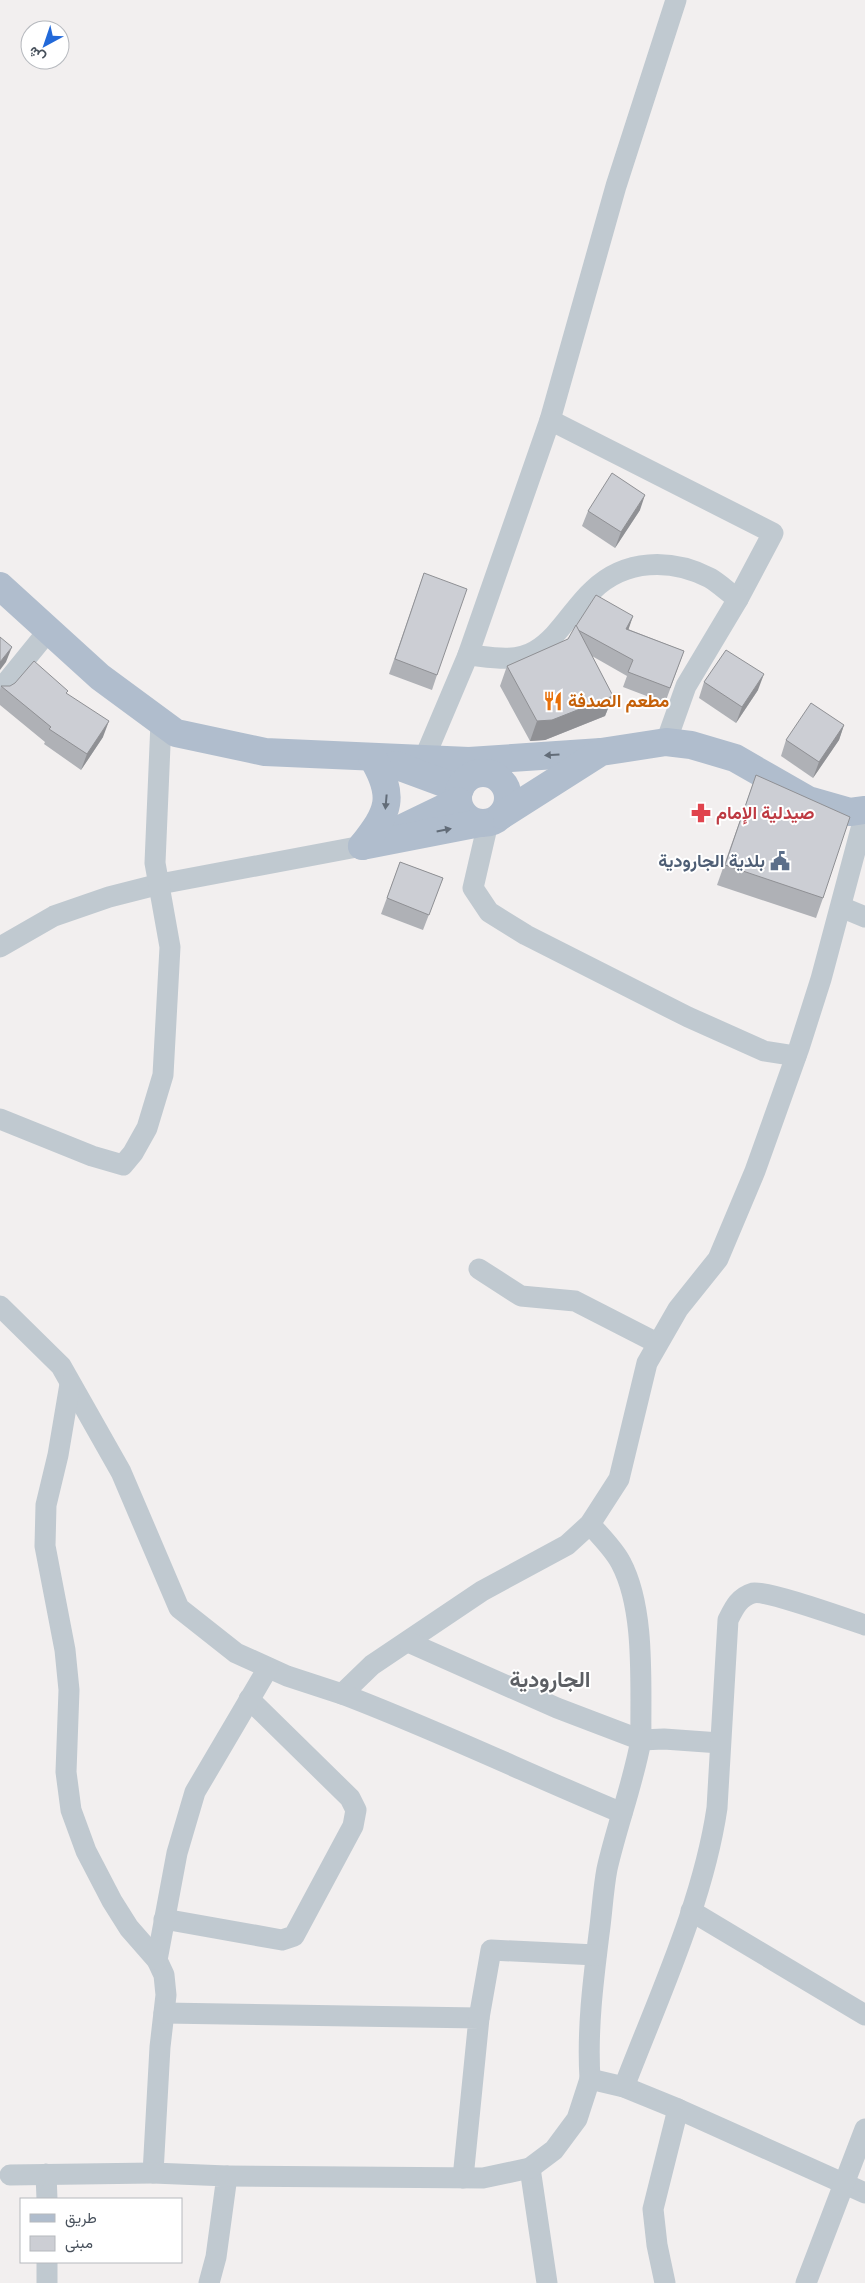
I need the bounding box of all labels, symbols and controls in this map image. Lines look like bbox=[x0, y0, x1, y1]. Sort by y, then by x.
north arrow bbox=[20, 20, 70, 70]
text: ش bbox=[25, 43, 49, 66]
restaurant icon: مطعم الصدفة bbox=[542, 690, 564, 712]
place label: مطعم الصدفة bbox=[568, 690, 670, 713]
one-way arrow bbox=[544, 752, 560, 760]
one-way arrow bbox=[381, 795, 389, 811]
pharmacy icon: صيدلية الإمام bbox=[690, 802, 712, 824]
place label: صيدلية الإمام bbox=[716, 802, 814, 825]
one-way arrow bbox=[437, 826, 453, 834]
place label: بلدية الجارودية bbox=[658, 850, 765, 872]
public building icon: بلدية الجارودية bbox=[769, 850, 791, 872]
district label: الجارودية bbox=[510, 1666, 590, 1693]
legend bbox=[20, 2198, 182, 2263]
text: طريق bbox=[65, 2209, 97, 2228]
text: مبنى bbox=[65, 2234, 93, 2253]

